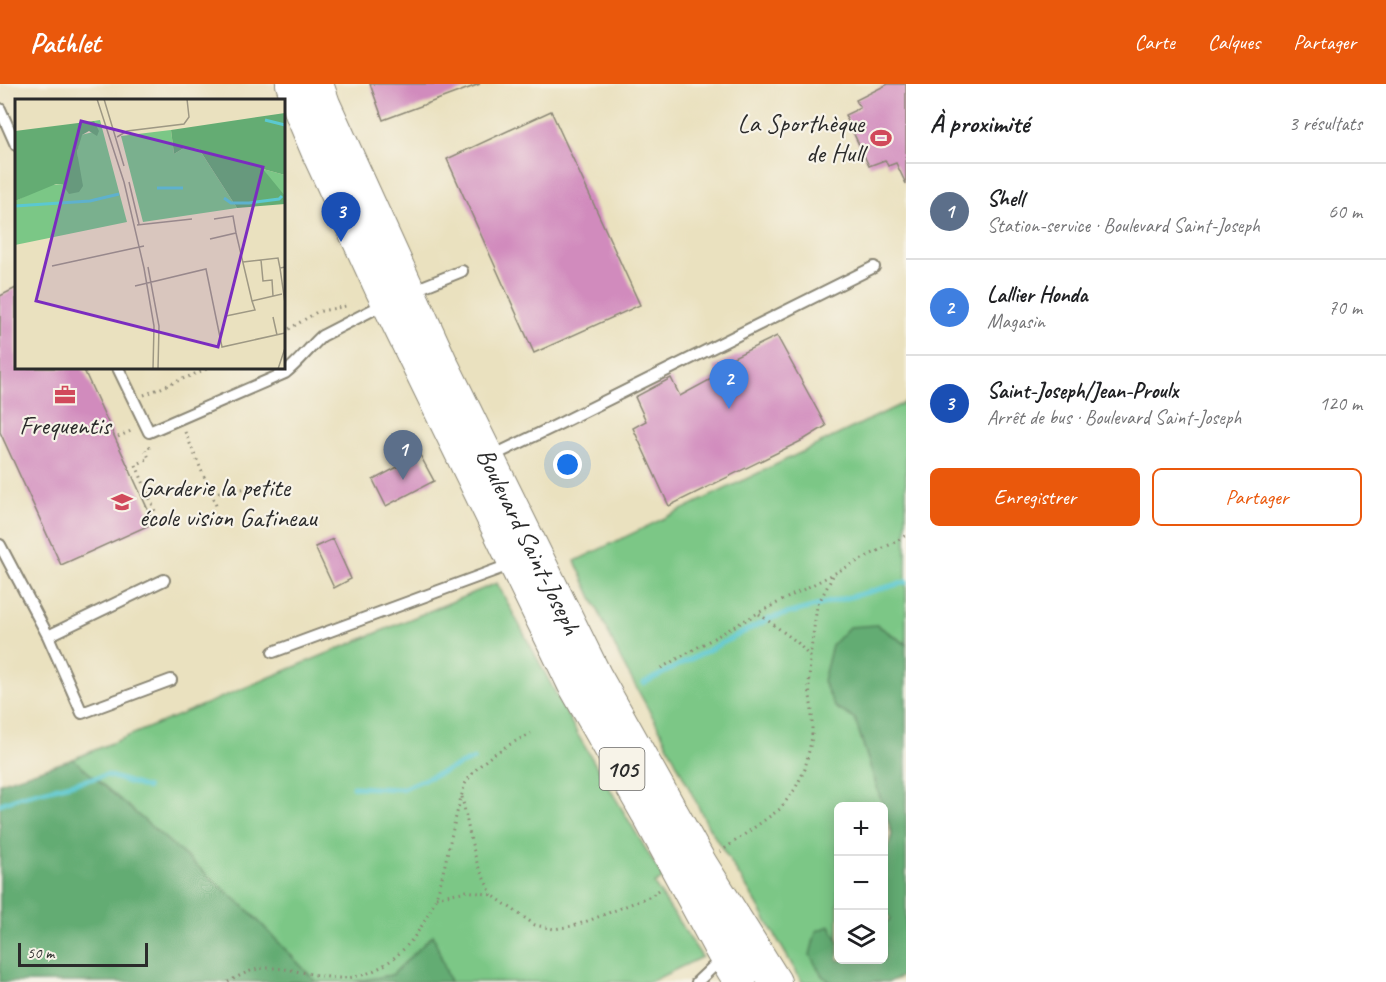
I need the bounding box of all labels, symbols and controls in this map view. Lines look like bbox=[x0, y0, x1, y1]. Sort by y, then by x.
text: Pathlet bbox=[30, 25, 100, 60]
text: Carte bbox=[1134, 29, 1175, 55]
text: Calques bbox=[1208, 29, 1260, 55]
text: Partager bbox=[1293, 29, 1356, 55]
inset map bbox=[15, 99, 285, 369]
place label: La Sporthèque de Hull bbox=[738, 107, 869, 170]
text: À proximité bbox=[930, 107, 1029, 140]
text: 3 résultats bbox=[1289, 111, 1362, 136]
sports icon: La Sporthèque de Hull bbox=[869, 126, 893, 150]
text: Shell bbox=[987, 185, 1024, 213]
pin: 3 bbox=[322, 192, 360, 242]
text: 1 bbox=[945, 199, 954, 224]
text: 60 m bbox=[1328, 199, 1362, 224]
text: Station-service · Boulevard Saint-Joseph bbox=[987, 213, 1260, 238]
text: Lallier Honda bbox=[987, 281, 1087, 309]
text: 2 bbox=[945, 295, 954, 320]
text: 70 m bbox=[1328, 295, 1362, 320]
text: Magasin bbox=[987, 309, 1045, 334]
pin: 2 bbox=[710, 360, 748, 409]
text: Saint-Joseph/Jean-Proulx bbox=[987, 377, 1178, 405]
office icon: Frequentis bbox=[53, 383, 77, 407]
text: 3 bbox=[945, 391, 954, 416]
text: 120 m bbox=[1319, 391, 1362, 416]
text: Arrêt de bus · Boulevard Saint-Joseph bbox=[987, 405, 1241, 430]
place label: Frequentis bbox=[19, 409, 113, 442]
pin: 1 bbox=[384, 430, 422, 480]
street label: Boulevard Saint-Joseph bbox=[469, 443, 589, 641]
your location bbox=[553, 450, 582, 479]
button: Enregistrer bbox=[930, 468, 1140, 526]
button: Partager bbox=[1152, 468, 1362, 526]
place label: Garderie la petite école vision Gatineau bbox=[139, 471, 318, 534]
school or university icon: Garderie la petite école vision Gatineau bbox=[110, 490, 134, 514]
road number: 105 bbox=[600, 748, 644, 790]
map controls bbox=[834, 802, 888, 964]
button: + bbox=[834, 802, 888, 856]
button: − bbox=[834, 856, 888, 910]
button: layers bbox=[834, 910, 888, 964]
scale bar bbox=[18, 940, 148, 968]
text: 50 m bbox=[27, 943, 54, 963]

